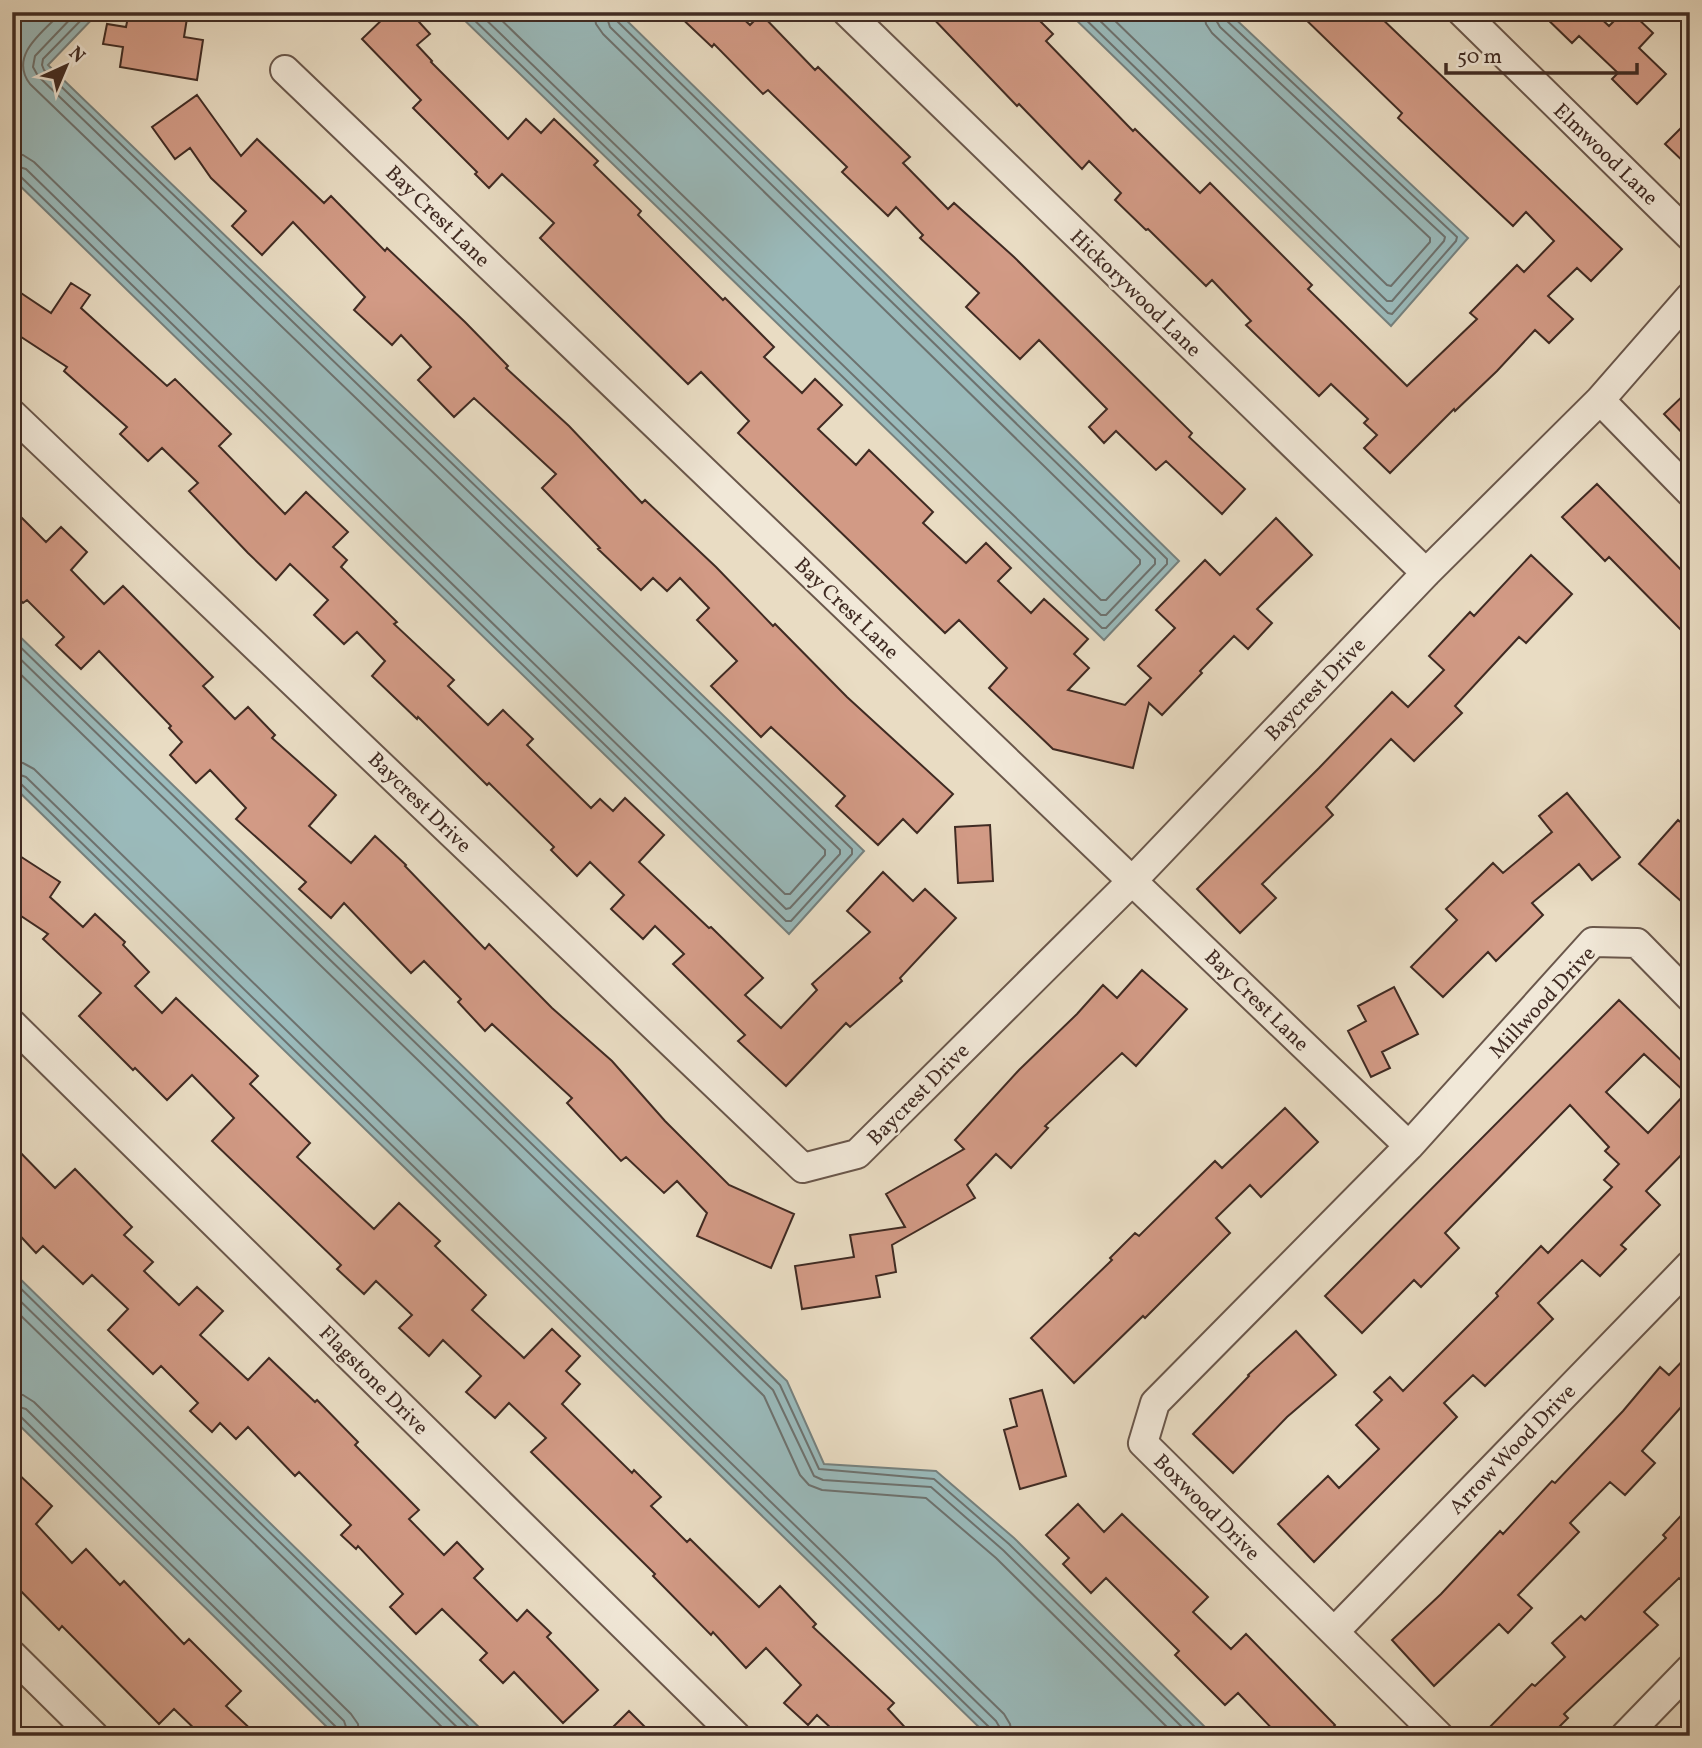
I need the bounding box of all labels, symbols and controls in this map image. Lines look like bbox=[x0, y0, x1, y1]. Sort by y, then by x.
north arrow bbox=[32, 32, 102, 102]
scale bar bbox=[1446, 32, 1637, 76]
text: N bbox=[62, 41, 91, 69]
text: 50 m bbox=[1457, 43, 1502, 72]
street label: Elmwood Lane bbox=[1546, 97, 1664, 213]
street label: Bay Crest Lane bbox=[378, 160, 496, 275]
street label: Hickorywood Lane bbox=[1063, 224, 1207, 364]
street label: Bay Crest Lane bbox=[787, 552, 905, 667]
street label: Baycrest Drive bbox=[1259, 632, 1373, 748]
street label: Baycrest Drive bbox=[361, 746, 477, 860]
street label: Millwood Drive bbox=[1483, 940, 1603, 1066]
street label: Bay Crest Lane bbox=[1197, 944, 1315, 1059]
street label: Baycrest Drive bbox=[861, 1037, 977, 1153]
street label: Flagstone Drive bbox=[312, 1320, 434, 1442]
street label: Arrow Wood Drive bbox=[1443, 1378, 1583, 1522]
street label: Boxwood Drive bbox=[1146, 1448, 1266, 1568]

